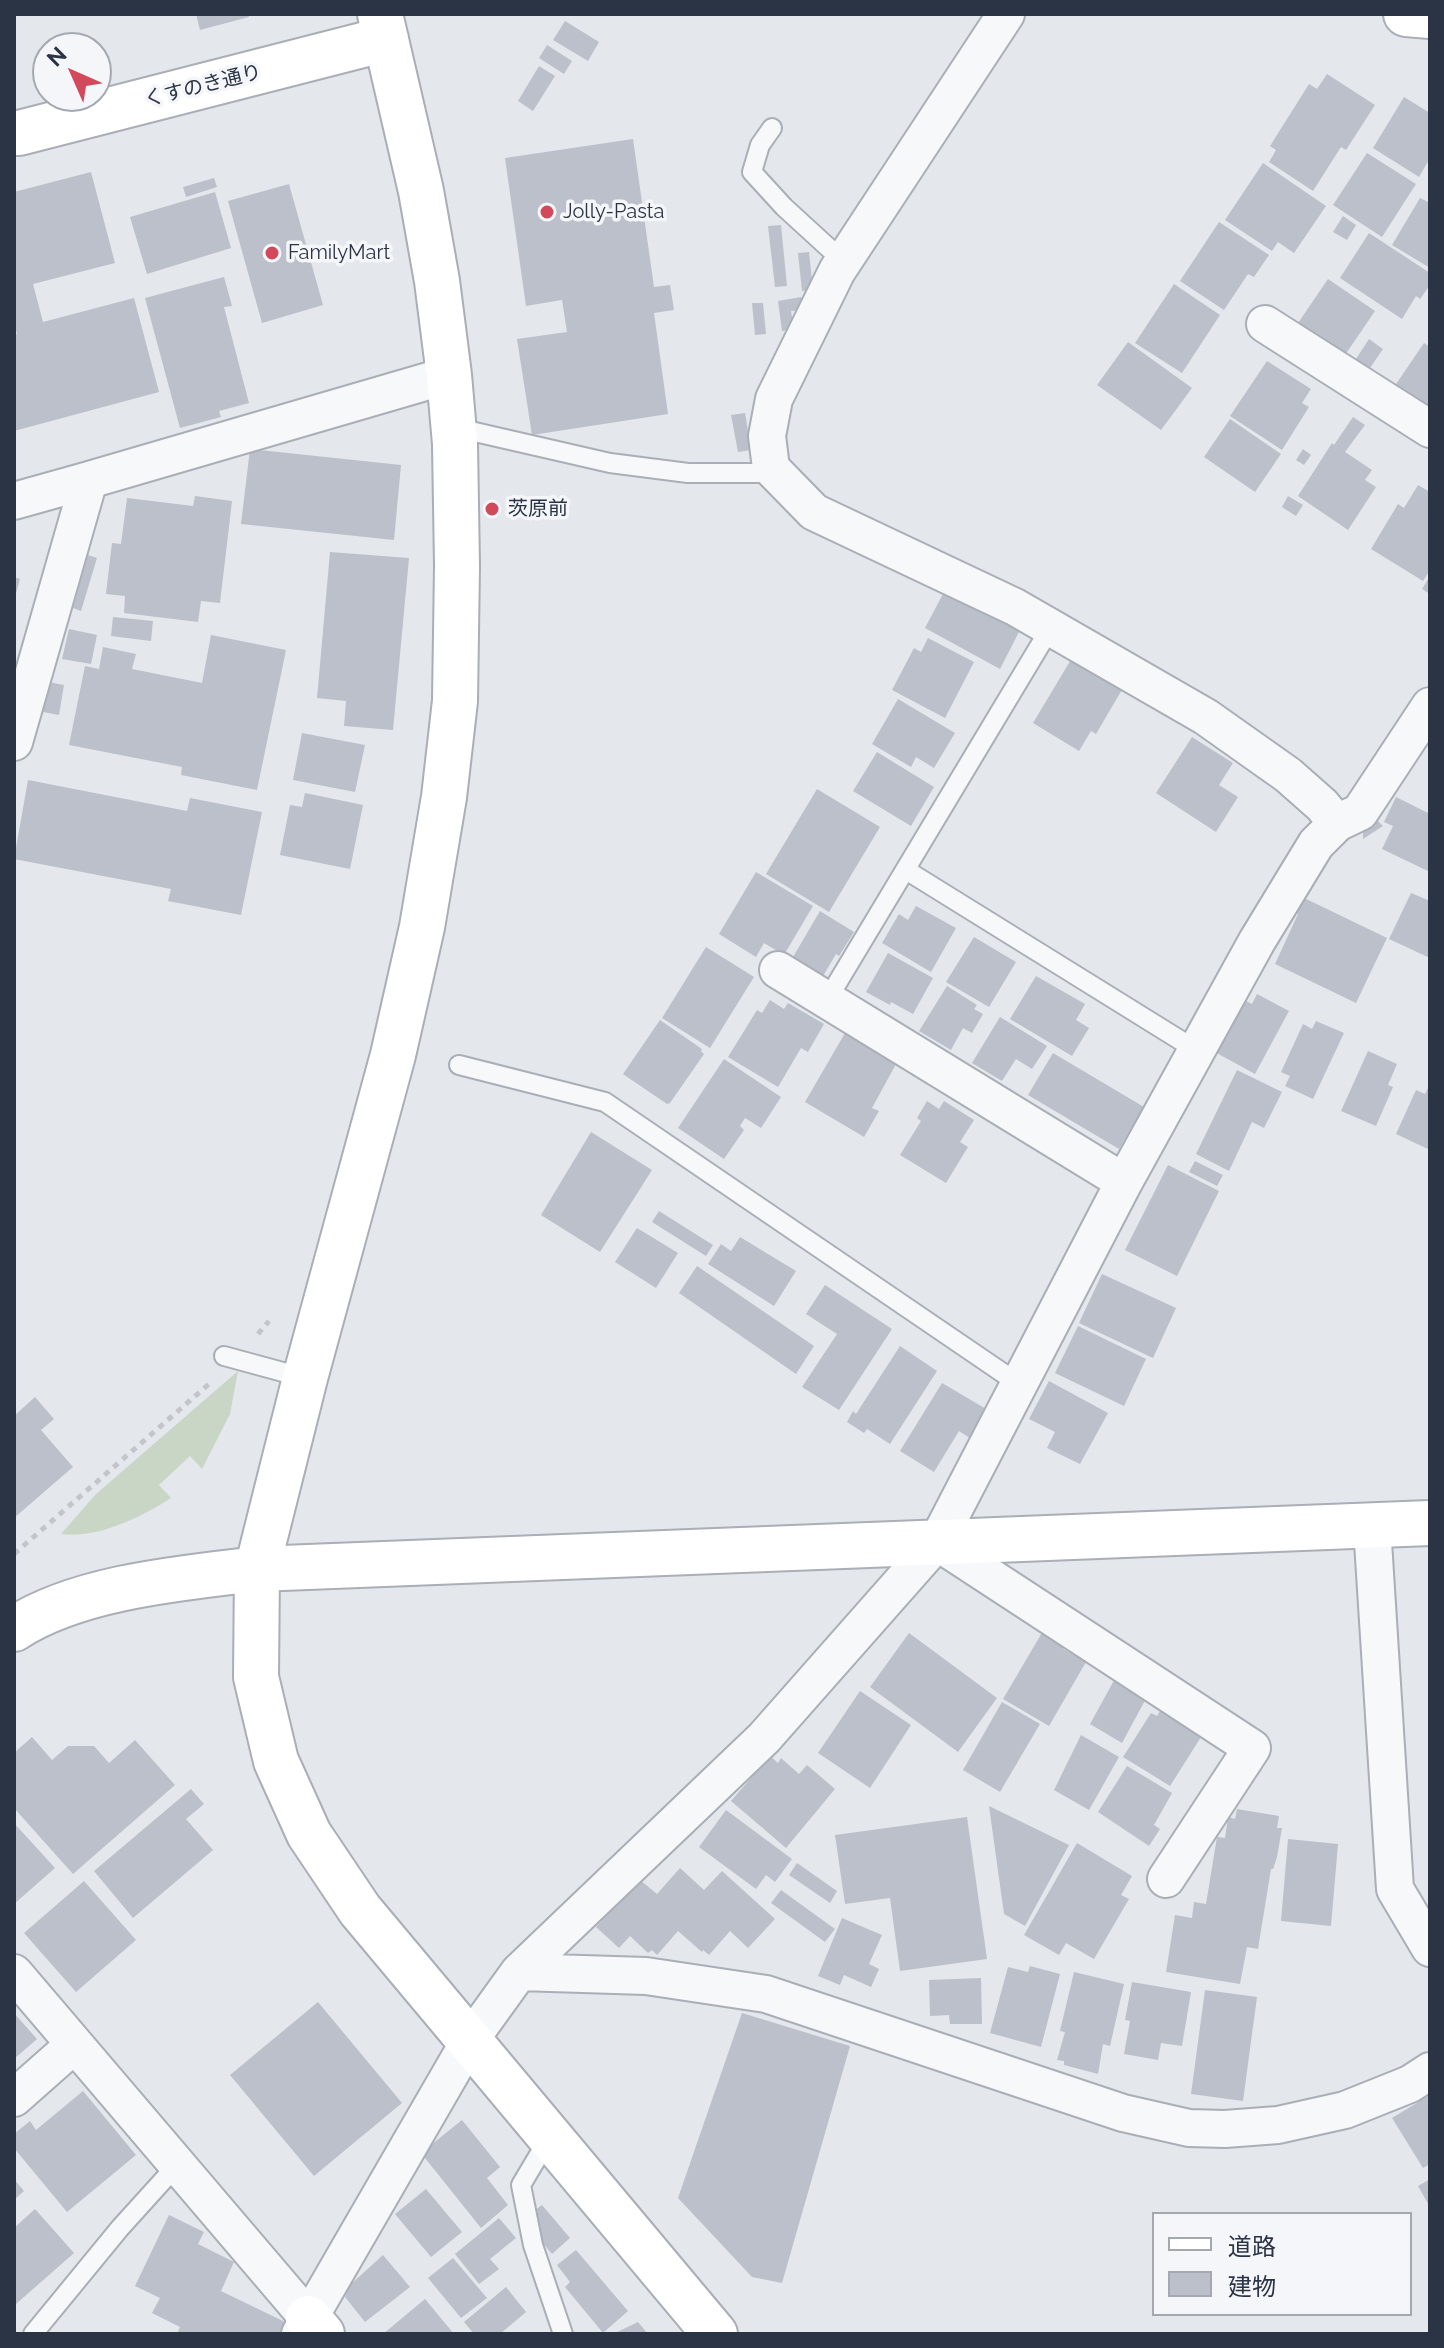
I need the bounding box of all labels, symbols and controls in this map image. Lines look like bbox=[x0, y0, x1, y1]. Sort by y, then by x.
north arrow bbox=[32, 32, 112, 112]
text: N bbox=[41, 41, 72, 72]
street label: くすのき通り bbox=[142, 60, 264, 112]
place label: Jolly-Pasta bbox=[563, 200, 664, 224]
marker: Jolly-Pasta bbox=[538, 203, 556, 221]
place label: FamilyMart bbox=[288, 241, 390, 265]
marker: FamilyMart bbox=[263, 244, 281, 262]
place label: 茨原前 bbox=[508, 497, 568, 521]
marker: 茨原前 bbox=[483, 500, 501, 518]
legend bbox=[1152, 2212, 1412, 2316]
text: 道路 bbox=[1228, 2232, 1276, 2261]
text: 建物 bbox=[1228, 2272, 1276, 2301]

